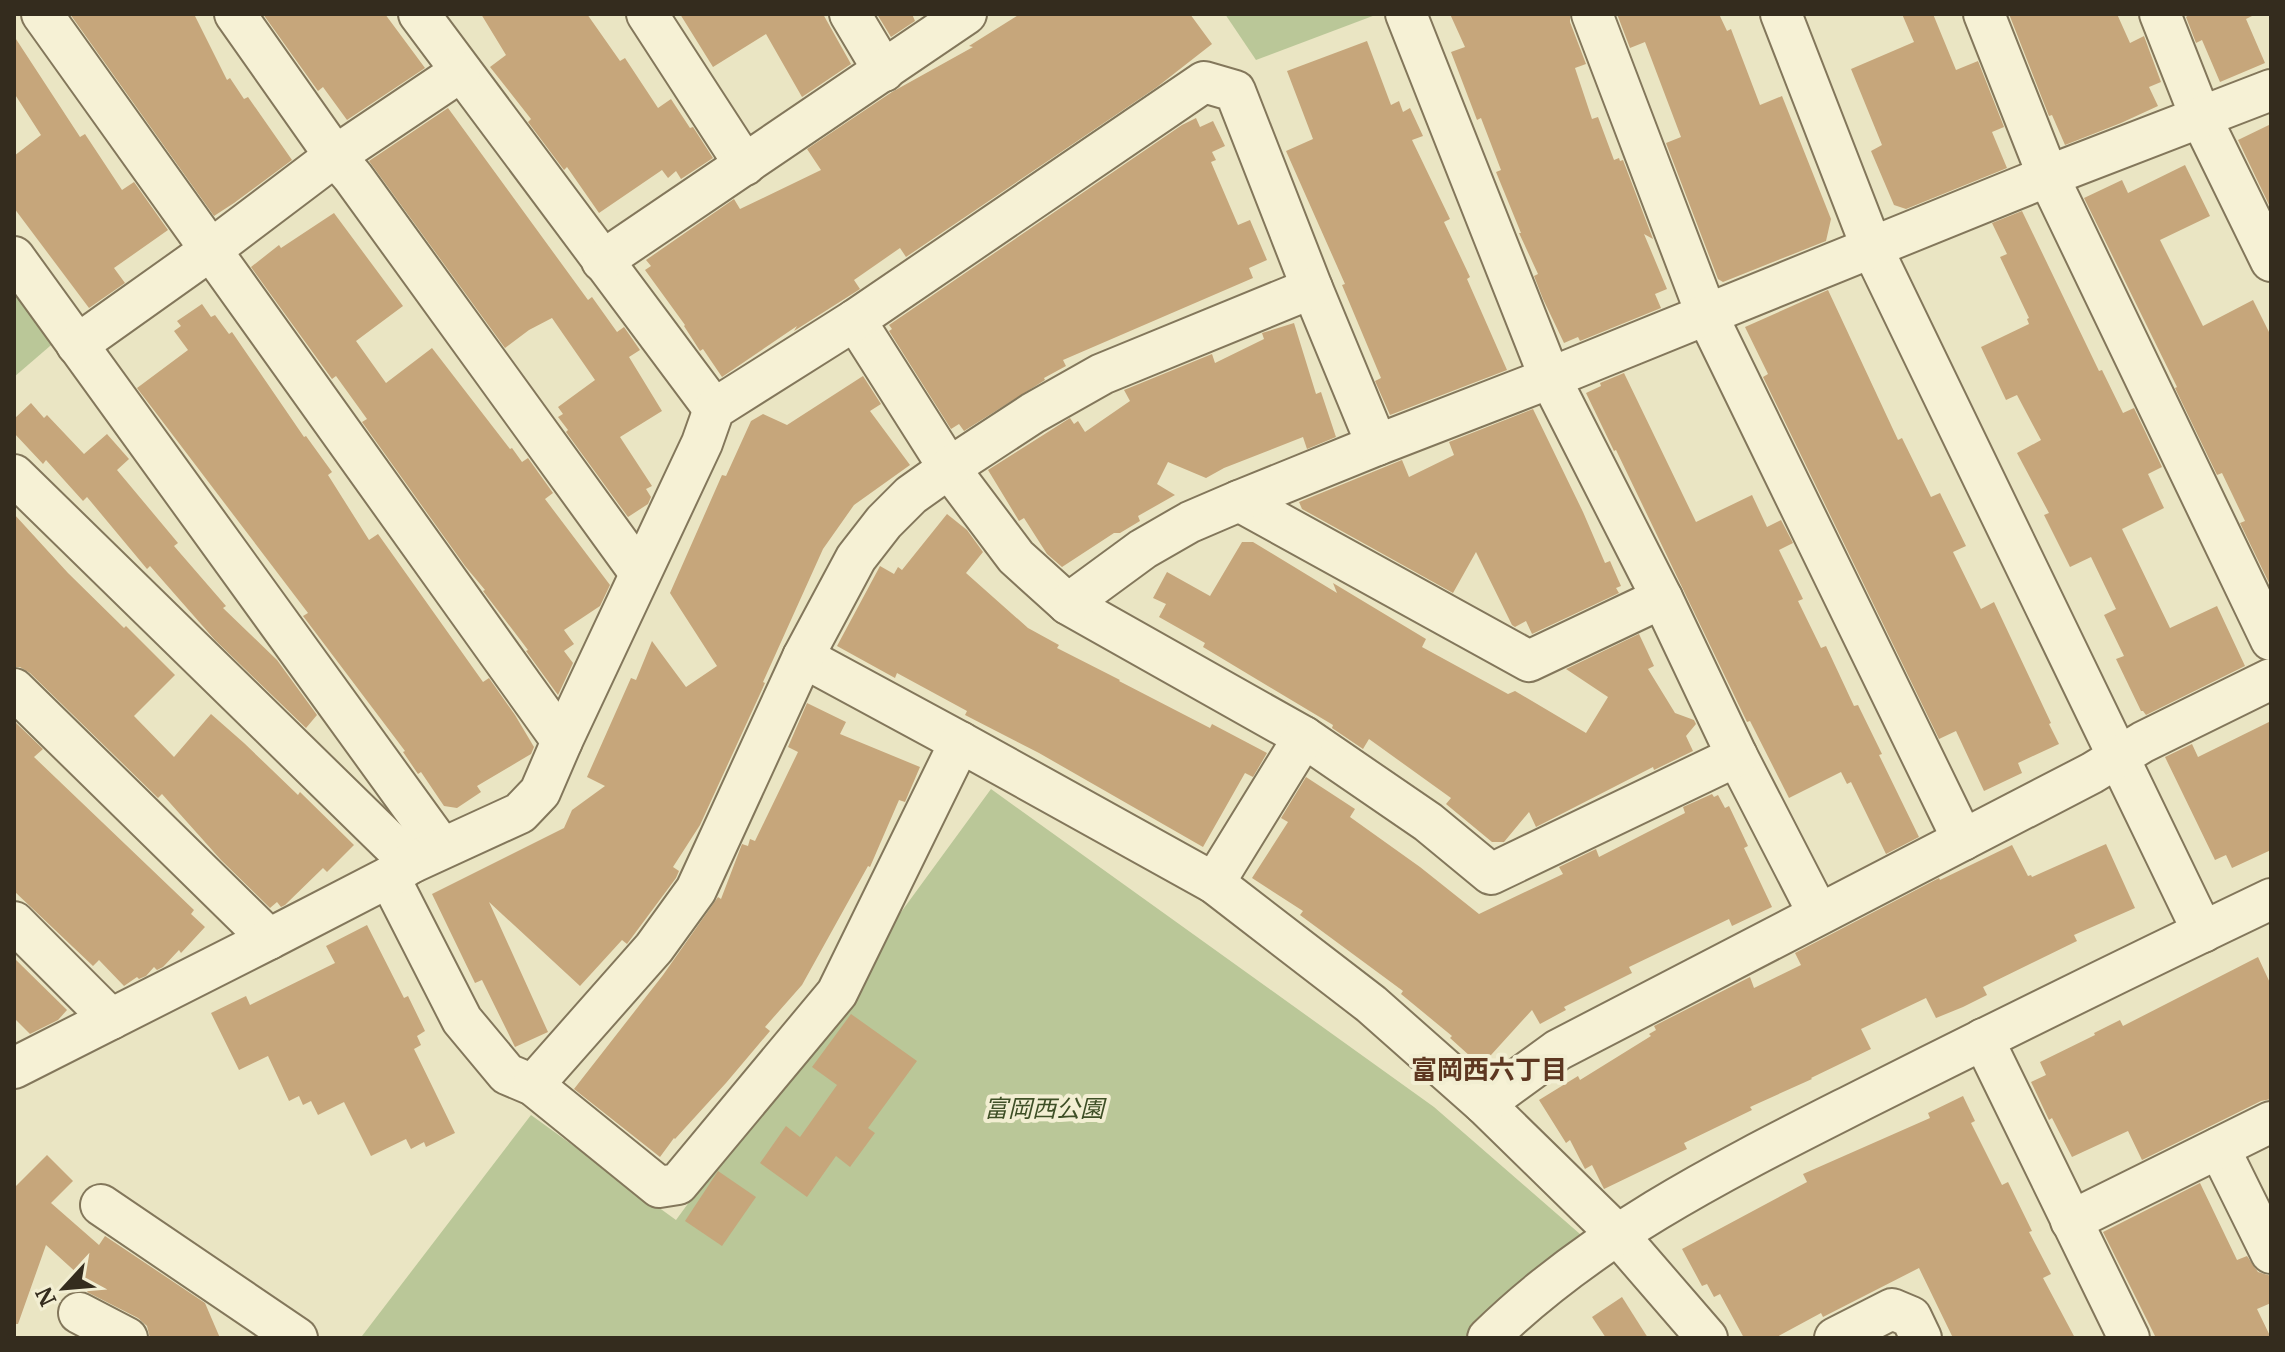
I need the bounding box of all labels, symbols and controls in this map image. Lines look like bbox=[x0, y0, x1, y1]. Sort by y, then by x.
district label: 富岡西六丁目 bbox=[1411, 1053, 1567, 1086]
park label: 富岡西公園 bbox=[984, 1093, 1107, 1124]
north arrow bbox=[24, 1248, 104, 1328]
text: N bbox=[29, 1282, 62, 1311]

